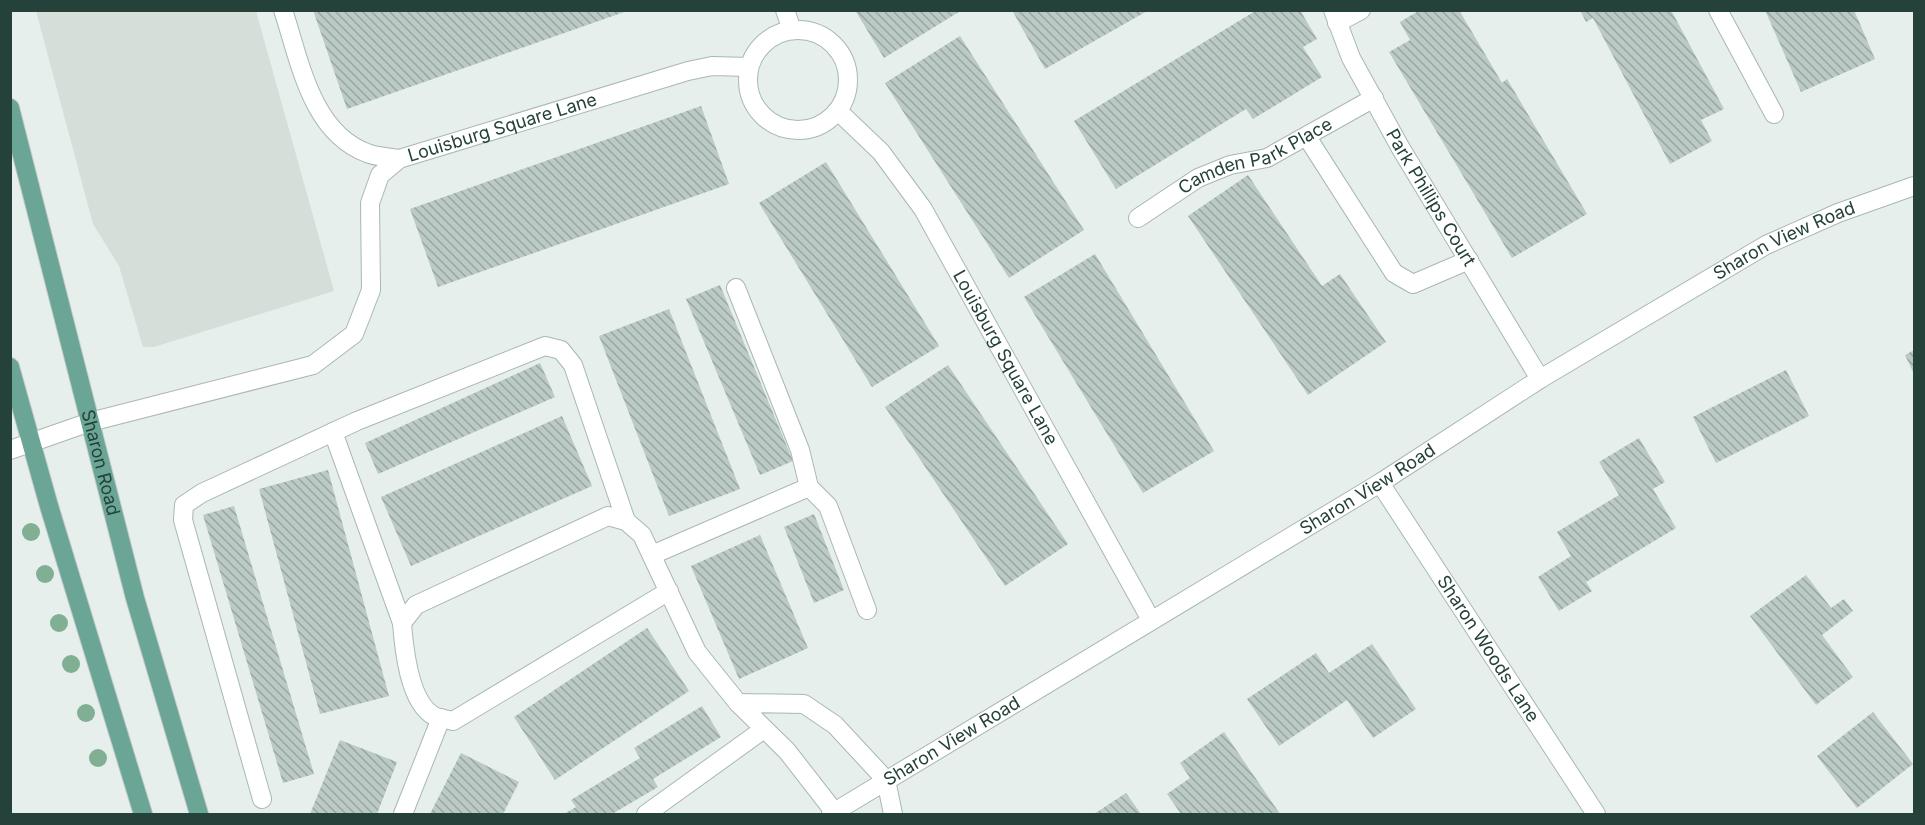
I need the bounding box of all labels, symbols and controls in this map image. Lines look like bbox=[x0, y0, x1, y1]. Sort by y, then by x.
street label: Louisburg Square Lane bbox=[405, 88, 599, 166]
street label: Camden Park Place bbox=[1174, 113, 1336, 198]
street label: Park Phillips Court bbox=[1382, 125, 1480, 270]
street label: Sharon View Road bbox=[1709, 197, 1858, 284]
street label: Louisburg Square Lane bbox=[949, 266, 1063, 448]
street label: Sharon Road bbox=[77, 407, 125, 518]
street label: Sharon View Road bbox=[1296, 439, 1439, 539]
street label: Sharon Woods Lane bbox=[1433, 571, 1544, 726]
street label: Sharon View Road bbox=[879, 692, 1023, 790]

